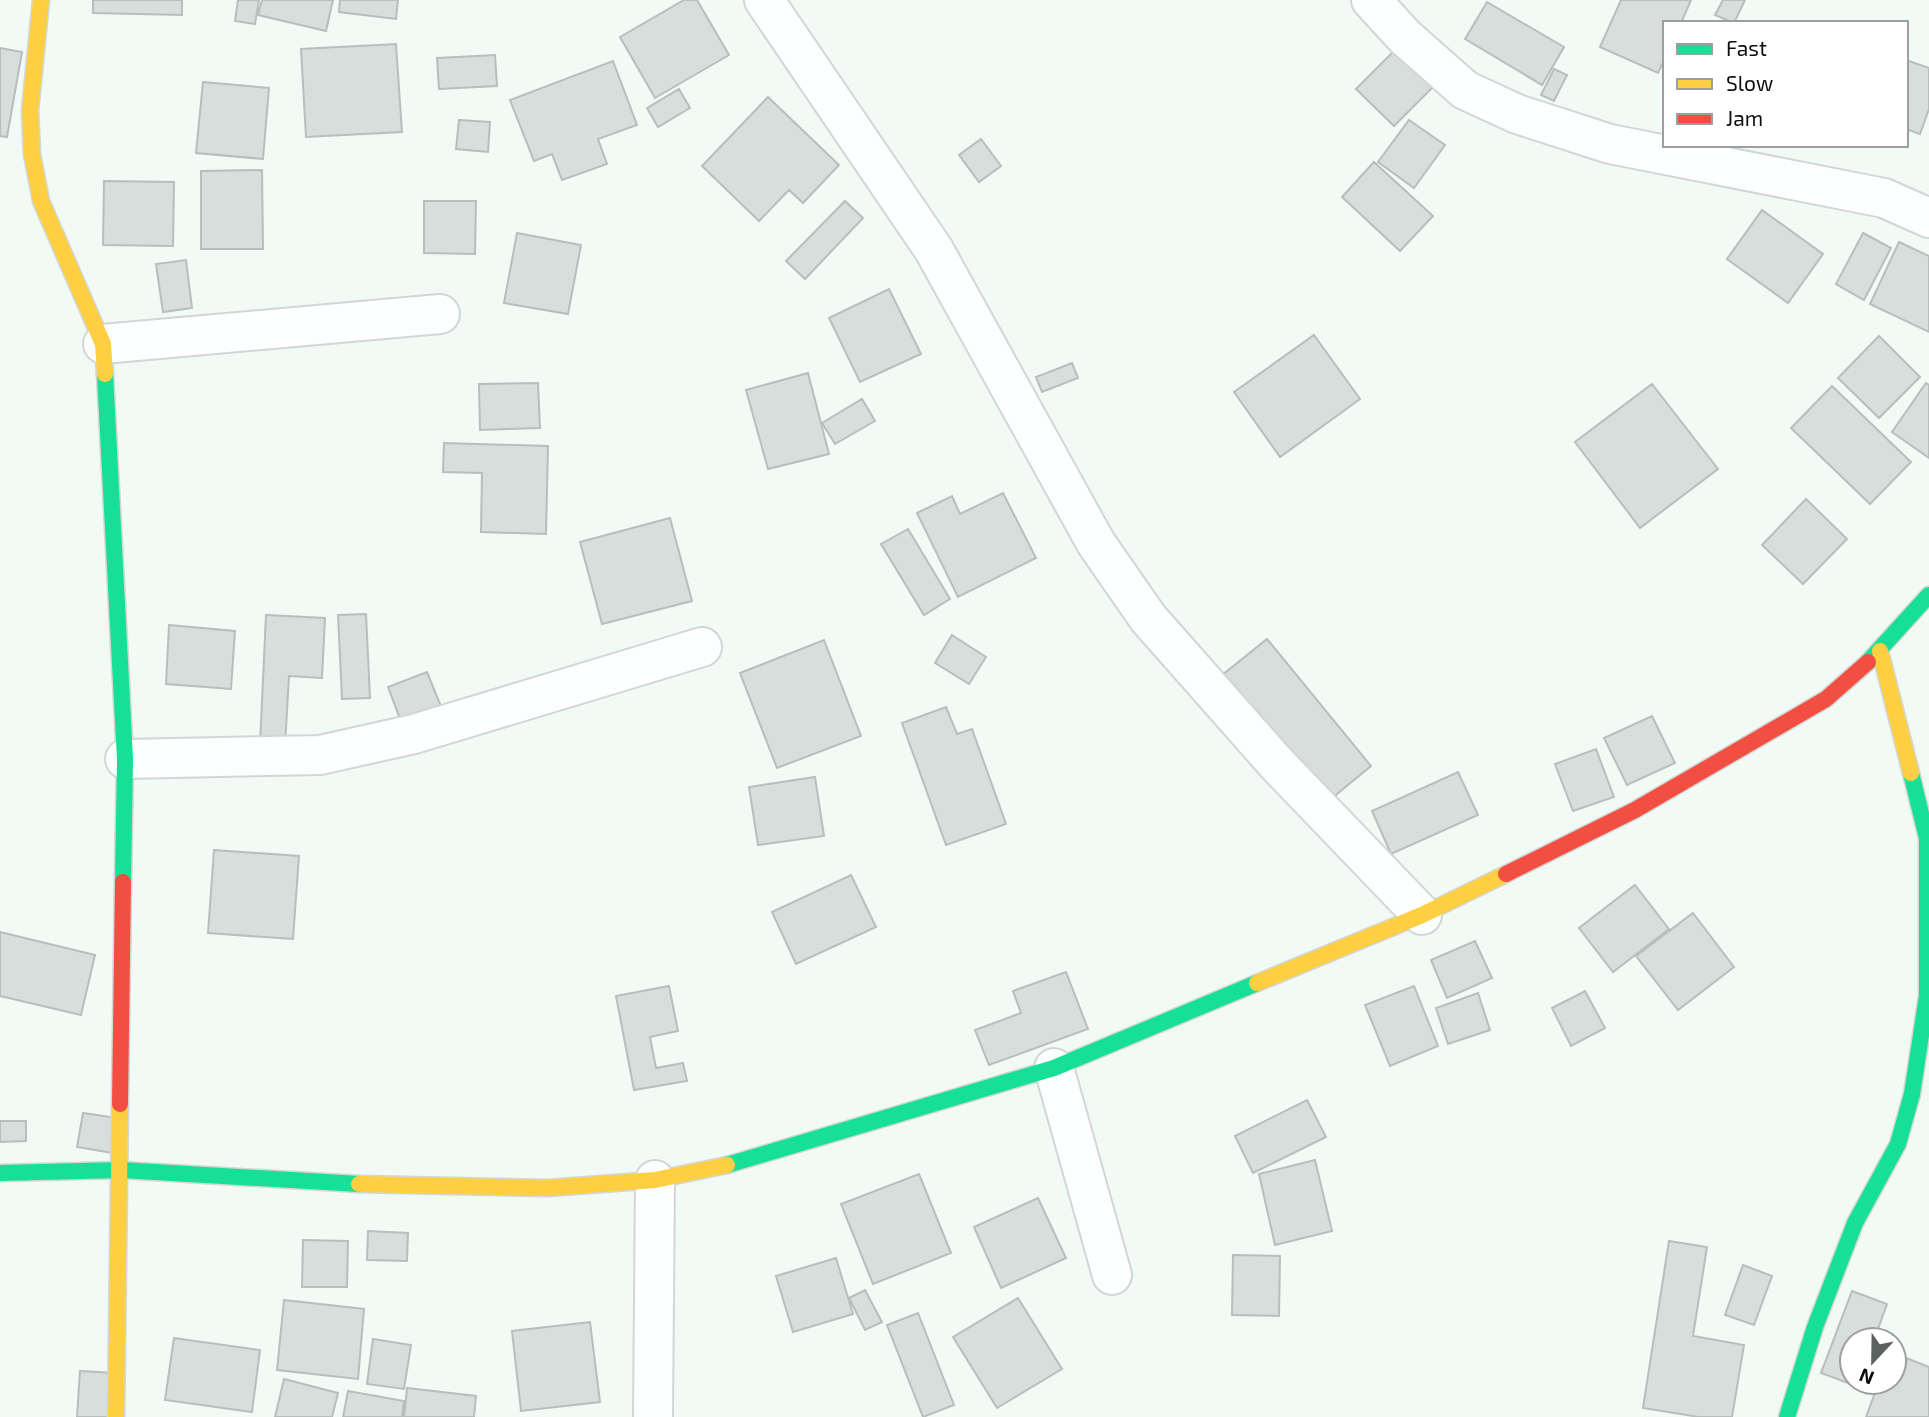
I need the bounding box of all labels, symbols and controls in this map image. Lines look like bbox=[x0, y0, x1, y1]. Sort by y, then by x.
legend bbox=[1663, 21, 1908, 147]
text: Fast bbox=[1726, 35, 1767, 60]
text: Slow bbox=[1726, 70, 1773, 95]
text: Jam bbox=[1726, 105, 1763, 130]
north arrow bbox=[1838, 1326, 1908, 1396]
text: N bbox=[1856, 1364, 1877, 1390]

